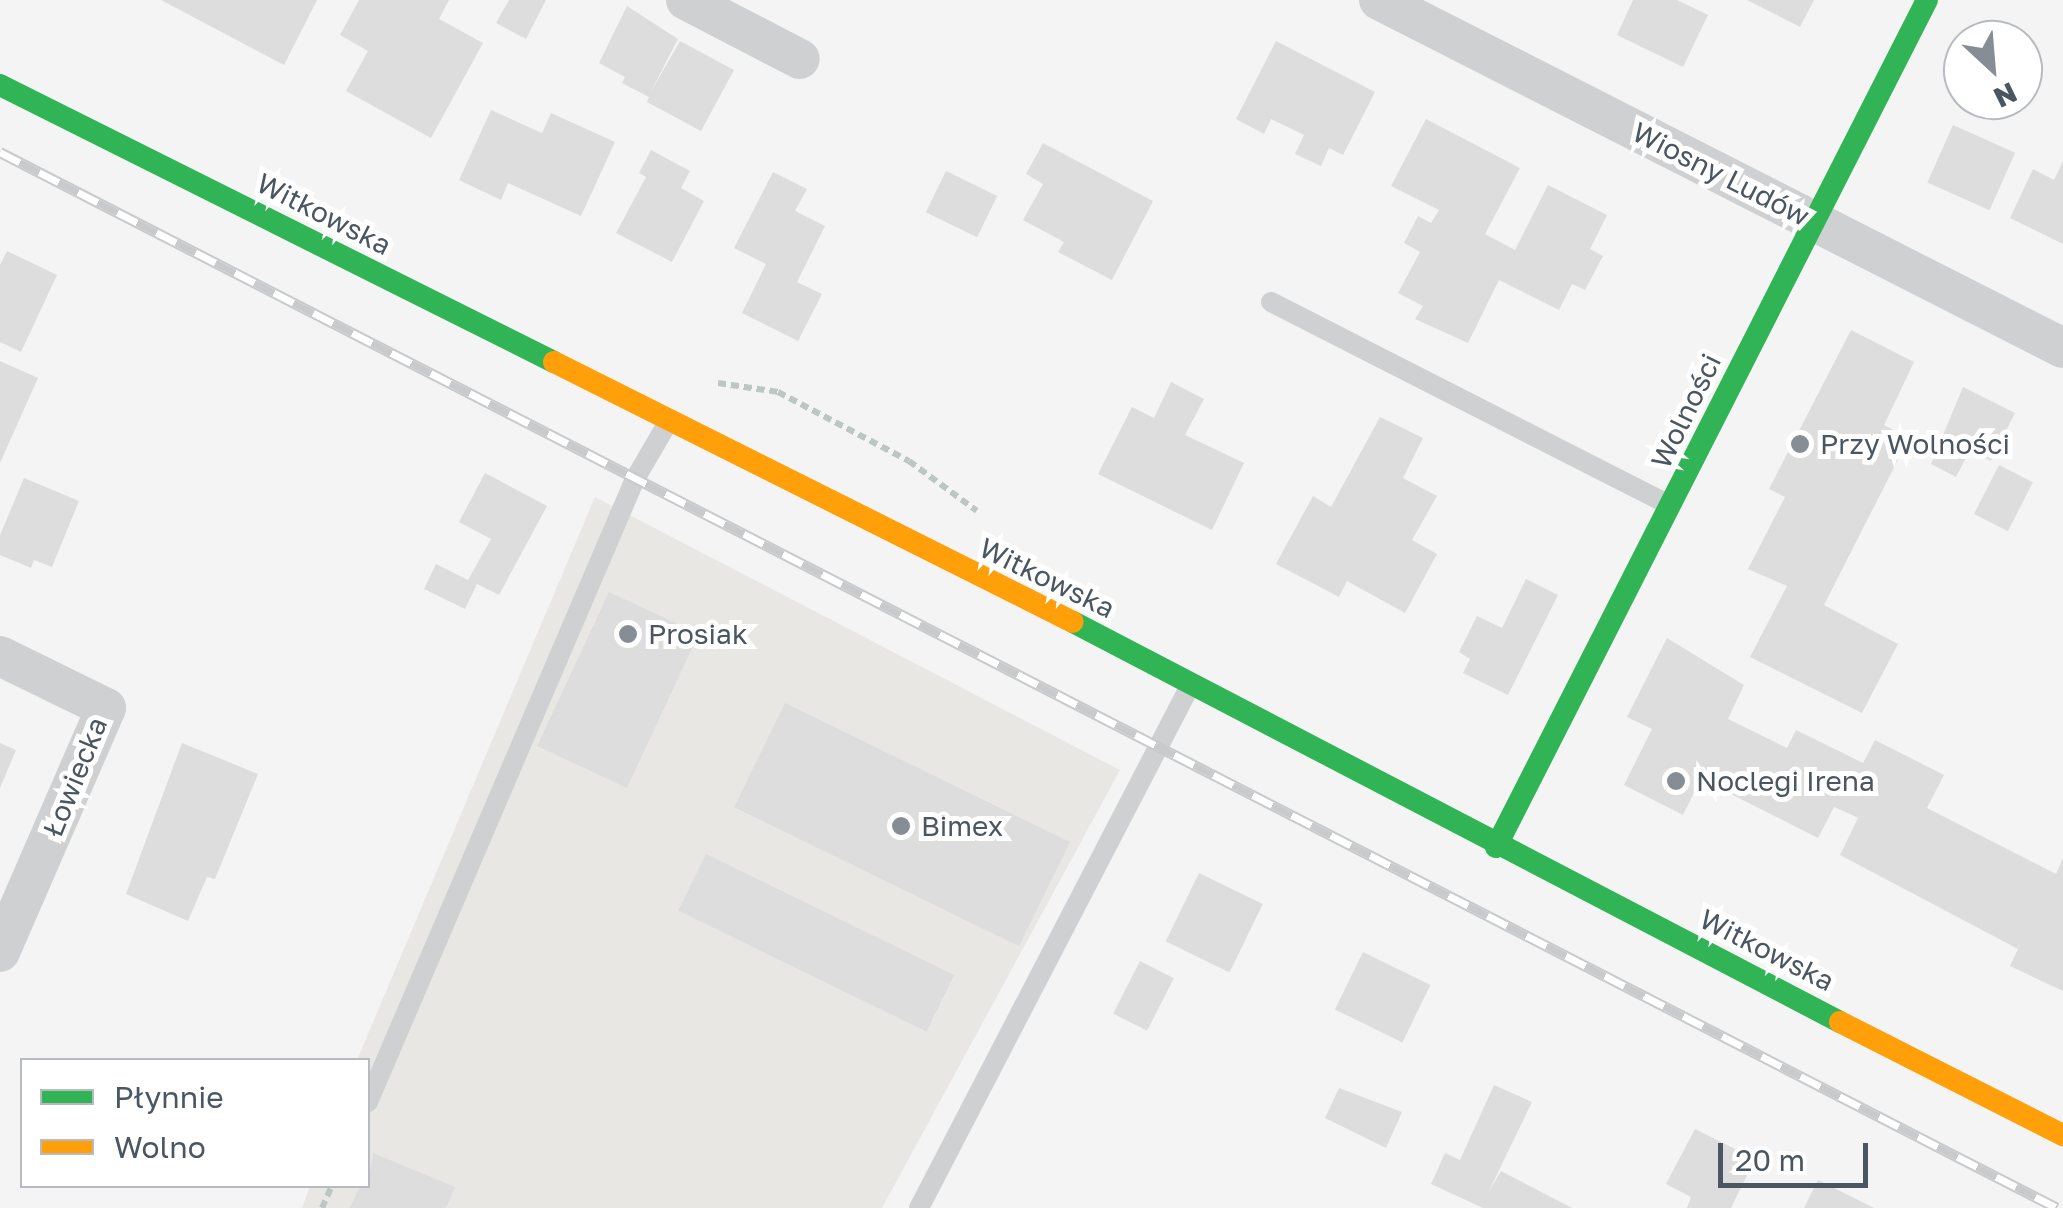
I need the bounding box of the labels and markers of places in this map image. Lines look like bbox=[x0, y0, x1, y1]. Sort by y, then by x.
place label: Przy Wolności bbox=[1820, 427, 2010, 461]
marker: Przy Wolności bbox=[1789, 433, 1811, 455]
place label: Prosiak bbox=[648, 617, 748, 651]
marker: Prosiak bbox=[617, 623, 639, 645]
place label: Noclegi Irena bbox=[1696, 764, 1875, 798]
marker: Noclegi Irena bbox=[1665, 770, 1687, 792]
place label: Bimex bbox=[921, 809, 1003, 843]
marker: Bimex bbox=[890, 815, 912, 837]

